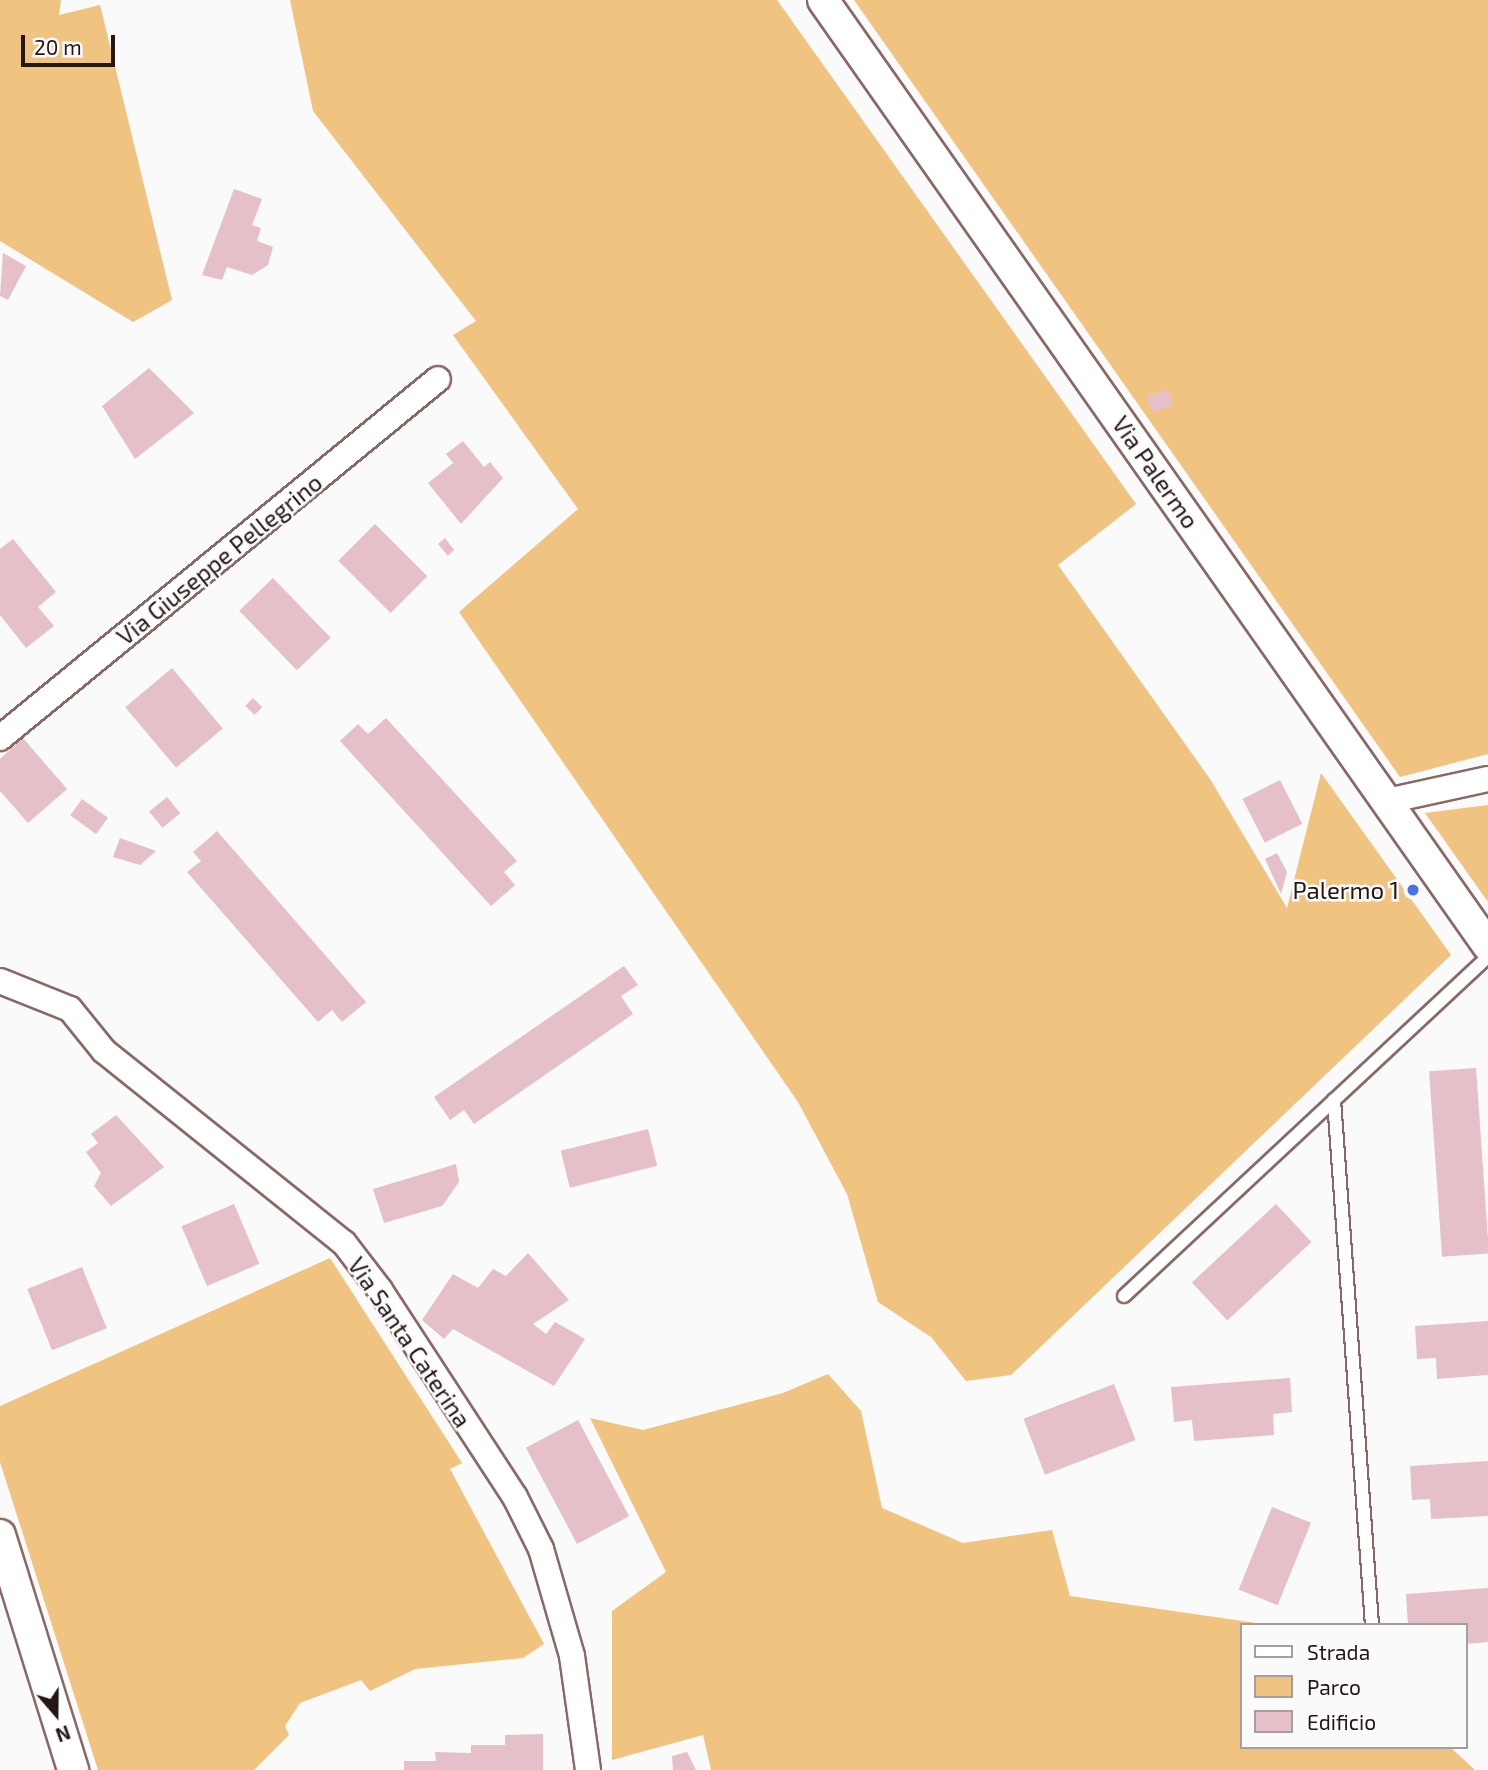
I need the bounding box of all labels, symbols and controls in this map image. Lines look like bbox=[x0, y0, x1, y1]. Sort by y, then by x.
scale bar bbox=[24, 21, 119, 65]
text: 20 m bbox=[34, 34, 82, 59]
street label: Via Palermo bbox=[1107, 410, 1205, 534]
street label: Via Giuseppe Pellegrino bbox=[111, 467, 327, 651]
place label: Palermo 1 bbox=[1293, 876, 1399, 904]
marker: Palermo 1 bbox=[1405, 882, 1421, 898]
street label: Via Santa Caterina bbox=[342, 1251, 478, 1433]
legend bbox=[1240, 1623, 1467, 1749]
text: Strada bbox=[1307, 1639, 1370, 1664]
text: Parco bbox=[1307, 1674, 1361, 1699]
north arrow bbox=[21, 1679, 91, 1749]
text: Edificio bbox=[1307, 1709, 1376, 1734]
text: N bbox=[53, 1721, 74, 1747]

